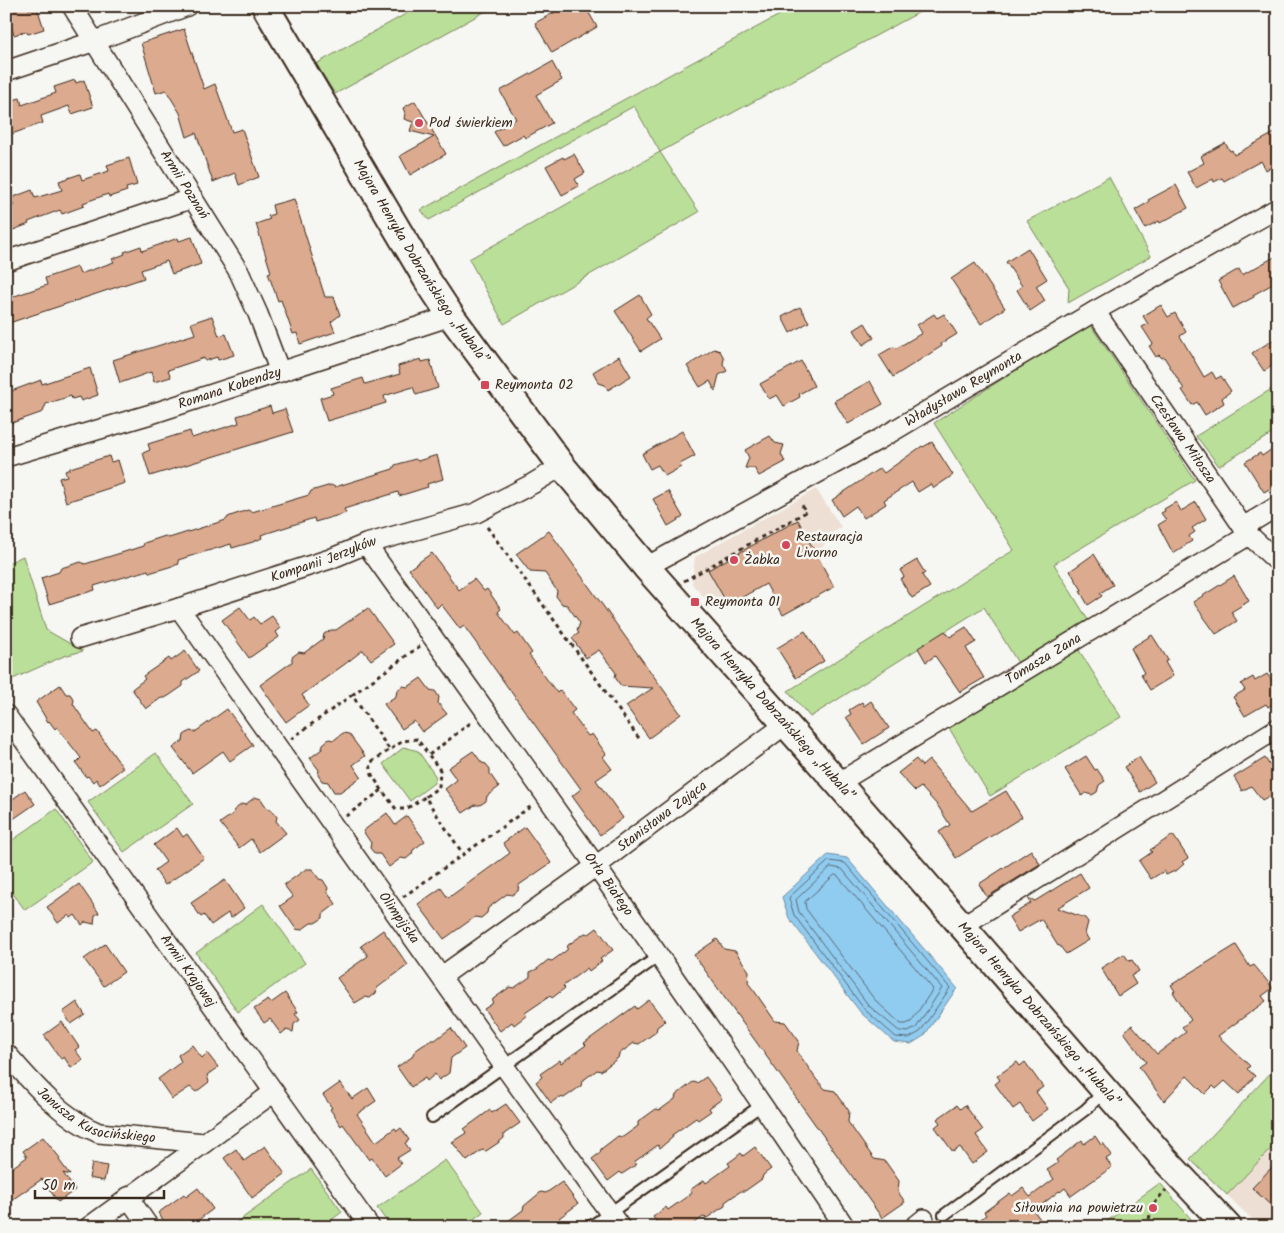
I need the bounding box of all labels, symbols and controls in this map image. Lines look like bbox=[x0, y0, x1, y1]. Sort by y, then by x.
place label: Pod świerkiem bbox=[429, 112, 513, 134]
marker: Pod świerkiem bbox=[413, 117, 425, 129]
street label: Armii Poznań bbox=[154, 146, 214, 224]
street label: Majora Henryka Dobrzańskiego „Hubala” bbox=[347, 155, 495, 370]
street label: Władysława Reymonta bbox=[901, 346, 1027, 433]
street label: Romana Kobendzy bbox=[175, 361, 285, 415]
place label: Reymonta 02 bbox=[495, 374, 574, 396]
marker: Reymonta 02 bbox=[479, 379, 491, 391]
street label: Czesława Miłosza bbox=[1144, 389, 1221, 488]
place label: Restauracja Livorno bbox=[796, 526, 863, 564]
street label: Kompanii Jerzyków bbox=[268, 530, 380, 589]
marker: Restauracja Livorno bbox=[780, 539, 792, 551]
place label: Żabka bbox=[744, 549, 780, 571]
marker: Żabka bbox=[728, 554, 740, 566]
place label: Reymonta 01 bbox=[705, 591, 780, 613]
marker: Reymonta 01 bbox=[689, 596, 701, 608]
street label: Majora Henryka Dobrzańskiego „Hubala” bbox=[685, 612, 860, 806]
street label: Tomasza Zana bbox=[1001, 628, 1086, 690]
street label: Stanisława Zająca bbox=[613, 775, 712, 858]
street label: Orła Białego bbox=[578, 848, 639, 921]
street label: Olimpijska bbox=[373, 887, 425, 948]
street label: Majora Henryka Dobrzańskiego „Hubala” bbox=[952, 917, 1126, 1112]
street label: Armii Krajowej bbox=[154, 930, 222, 1012]
street label: Janusza Kusocińskiego bbox=[31, 1082, 157, 1149]
scale bar bbox=[35, 1168, 164, 1200]
text: 50 m bbox=[42, 1174, 76, 1198]
place label: Siłownia na powietrzu bbox=[1014, 1197, 1143, 1219]
marker: Siłownia na powietrzu bbox=[1147, 1202, 1159, 1214]

